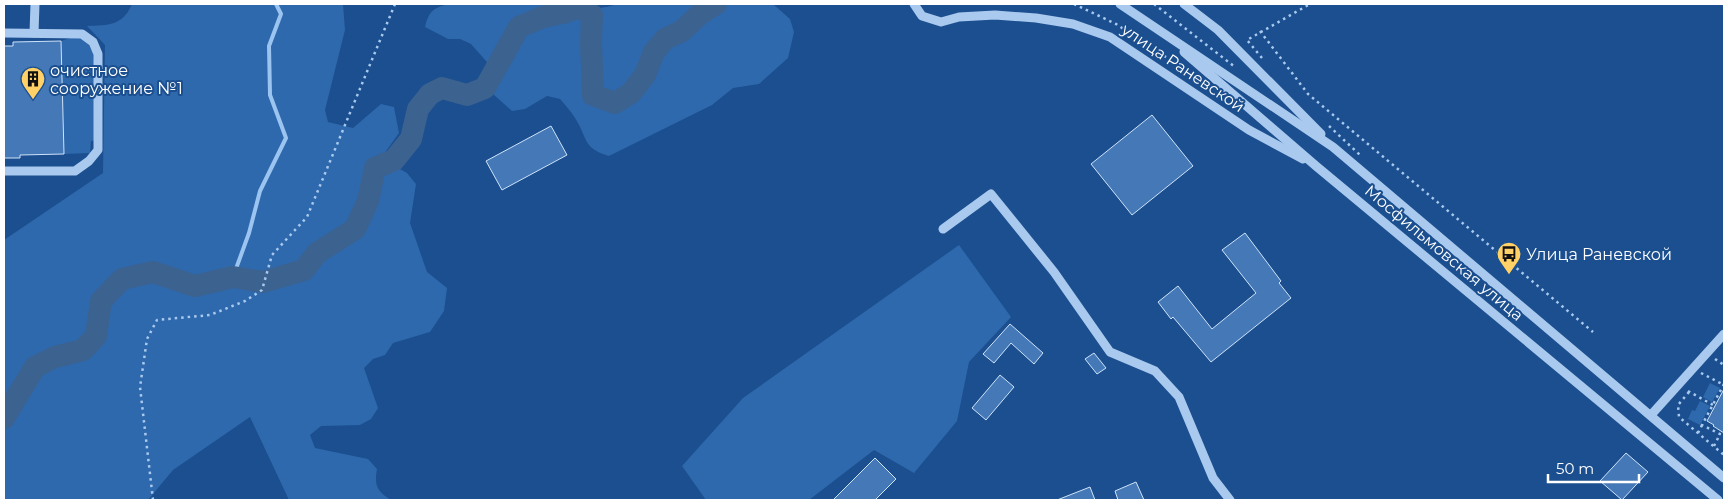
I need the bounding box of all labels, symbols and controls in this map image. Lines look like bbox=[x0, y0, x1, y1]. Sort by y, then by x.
street label: улица Раневской bbox=[1117, 19, 1248, 116]
place label: очистное сооружение №1 bbox=[50, 61, 183, 98]
building icon: очистное сооружение №1 bbox=[20, 66, 46, 100]
street label: Мосфильмовская улица bbox=[1361, 181, 1527, 325]
bus stop icon: Улица Раневской bbox=[1496, 241, 1522, 275]
place label: Улица Раневской bbox=[1526, 245, 1672, 264]
scale bar bbox=[1548, 452, 1639, 484]
text: 50 m bbox=[1556, 459, 1594, 478]

